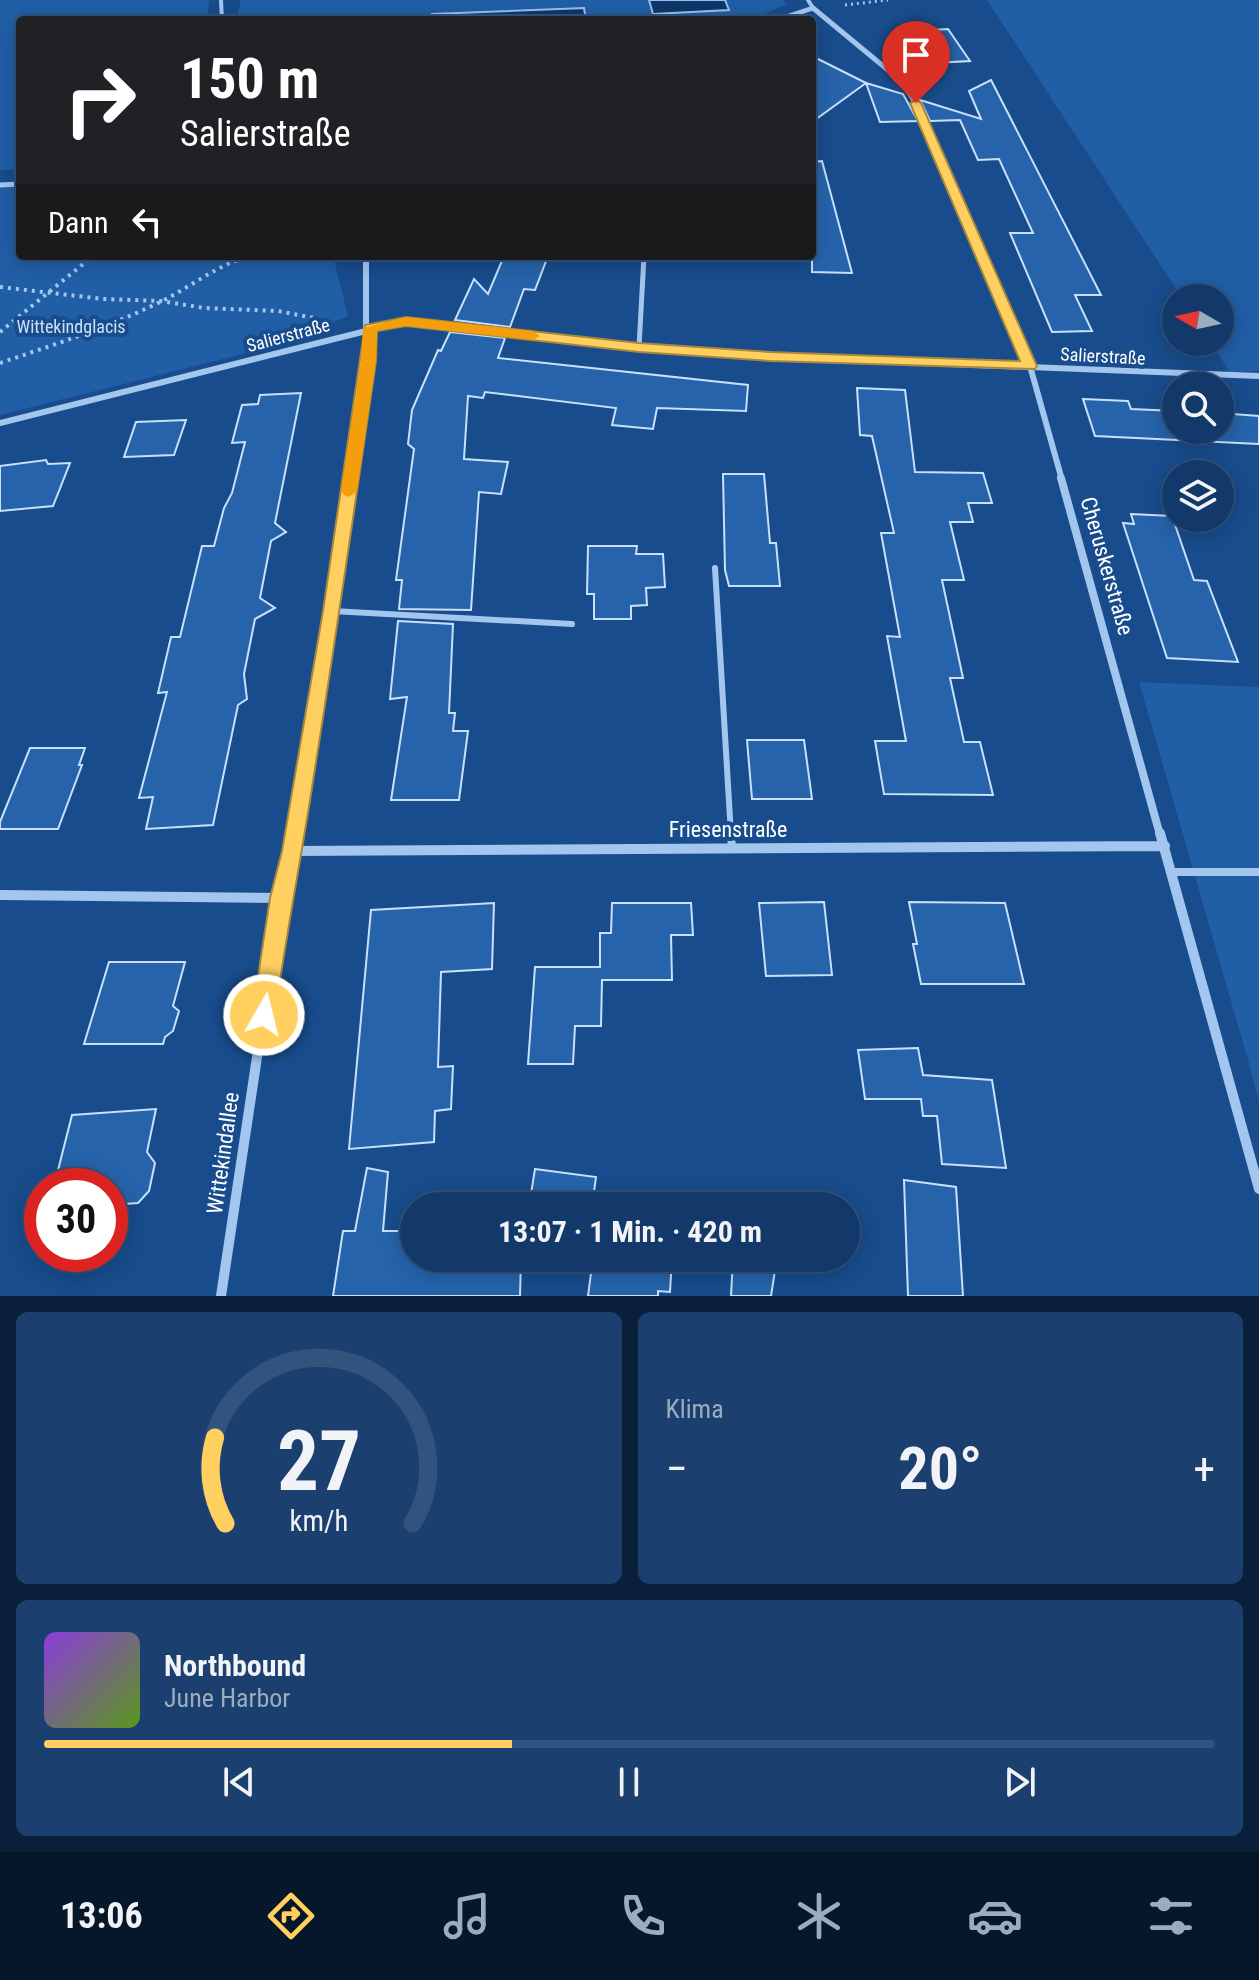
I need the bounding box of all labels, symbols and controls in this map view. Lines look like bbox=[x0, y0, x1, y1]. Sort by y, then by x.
pin bbox=[882, 21, 950, 103]
icon: arrive bbox=[894, 33, 938, 77]
text: 150 m bbox=[180, 46, 319, 112]
icon: right bbox=[48, 48, 152, 152]
text: Salierstraße bbox=[180, 113, 351, 155]
icon: left bbox=[125, 200, 169, 244]
text: Dann bbox=[48, 205, 109, 240]
north arrow bbox=[1162, 284, 1234, 356]
map controls bbox=[1162, 284, 1234, 532]
street label: Salierstraße bbox=[244, 314, 332, 356]
park label: Wittekindglacis bbox=[16, 316, 126, 337]
street label: Salierstraße bbox=[1060, 343, 1146, 369]
button: search bbox=[1162, 372, 1234, 444]
button: layers bbox=[1162, 460, 1234, 532]
street label: Cheruskerstraße bbox=[1075, 494, 1139, 638]
street label: Friesenstraße bbox=[669, 817, 787, 842]
position arrow bbox=[222, 973, 306, 1057]
street label: Wittekindallee bbox=[202, 1090, 244, 1216]
speed limit sign: 30 bbox=[24, 1168, 128, 1272]
text: 13:07 · 1 Min. · 420 m bbox=[498, 1214, 762, 1249]
text: Klima bbox=[666, 1394, 724, 1424]
text: 27 bbox=[277, 1413, 361, 1510]
text: 20° bbox=[898, 1433, 982, 1504]
text: − bbox=[666, 1443, 688, 1495]
text: + bbox=[1193, 1443, 1215, 1495]
text: km/h bbox=[289, 1504, 348, 1538]
text: Northbound bbox=[164, 1648, 306, 1683]
text: June Harbor bbox=[164, 1683, 290, 1713]
icon: previous bbox=[217, 1760, 261, 1804]
icon: pause bbox=[607, 1760, 651, 1804]
icon: next bbox=[998, 1760, 1042, 1804]
icon: directions bbox=[263, 1888, 319, 1944]
icon: music bbox=[439, 1888, 495, 1944]
icon: phone bbox=[615, 1888, 671, 1944]
icon: climate bbox=[791, 1888, 847, 1944]
icon: car bbox=[967, 1888, 1023, 1944]
icon: filters bbox=[1143, 1888, 1199, 1944]
text: 13:06 bbox=[60, 1895, 143, 1937]

